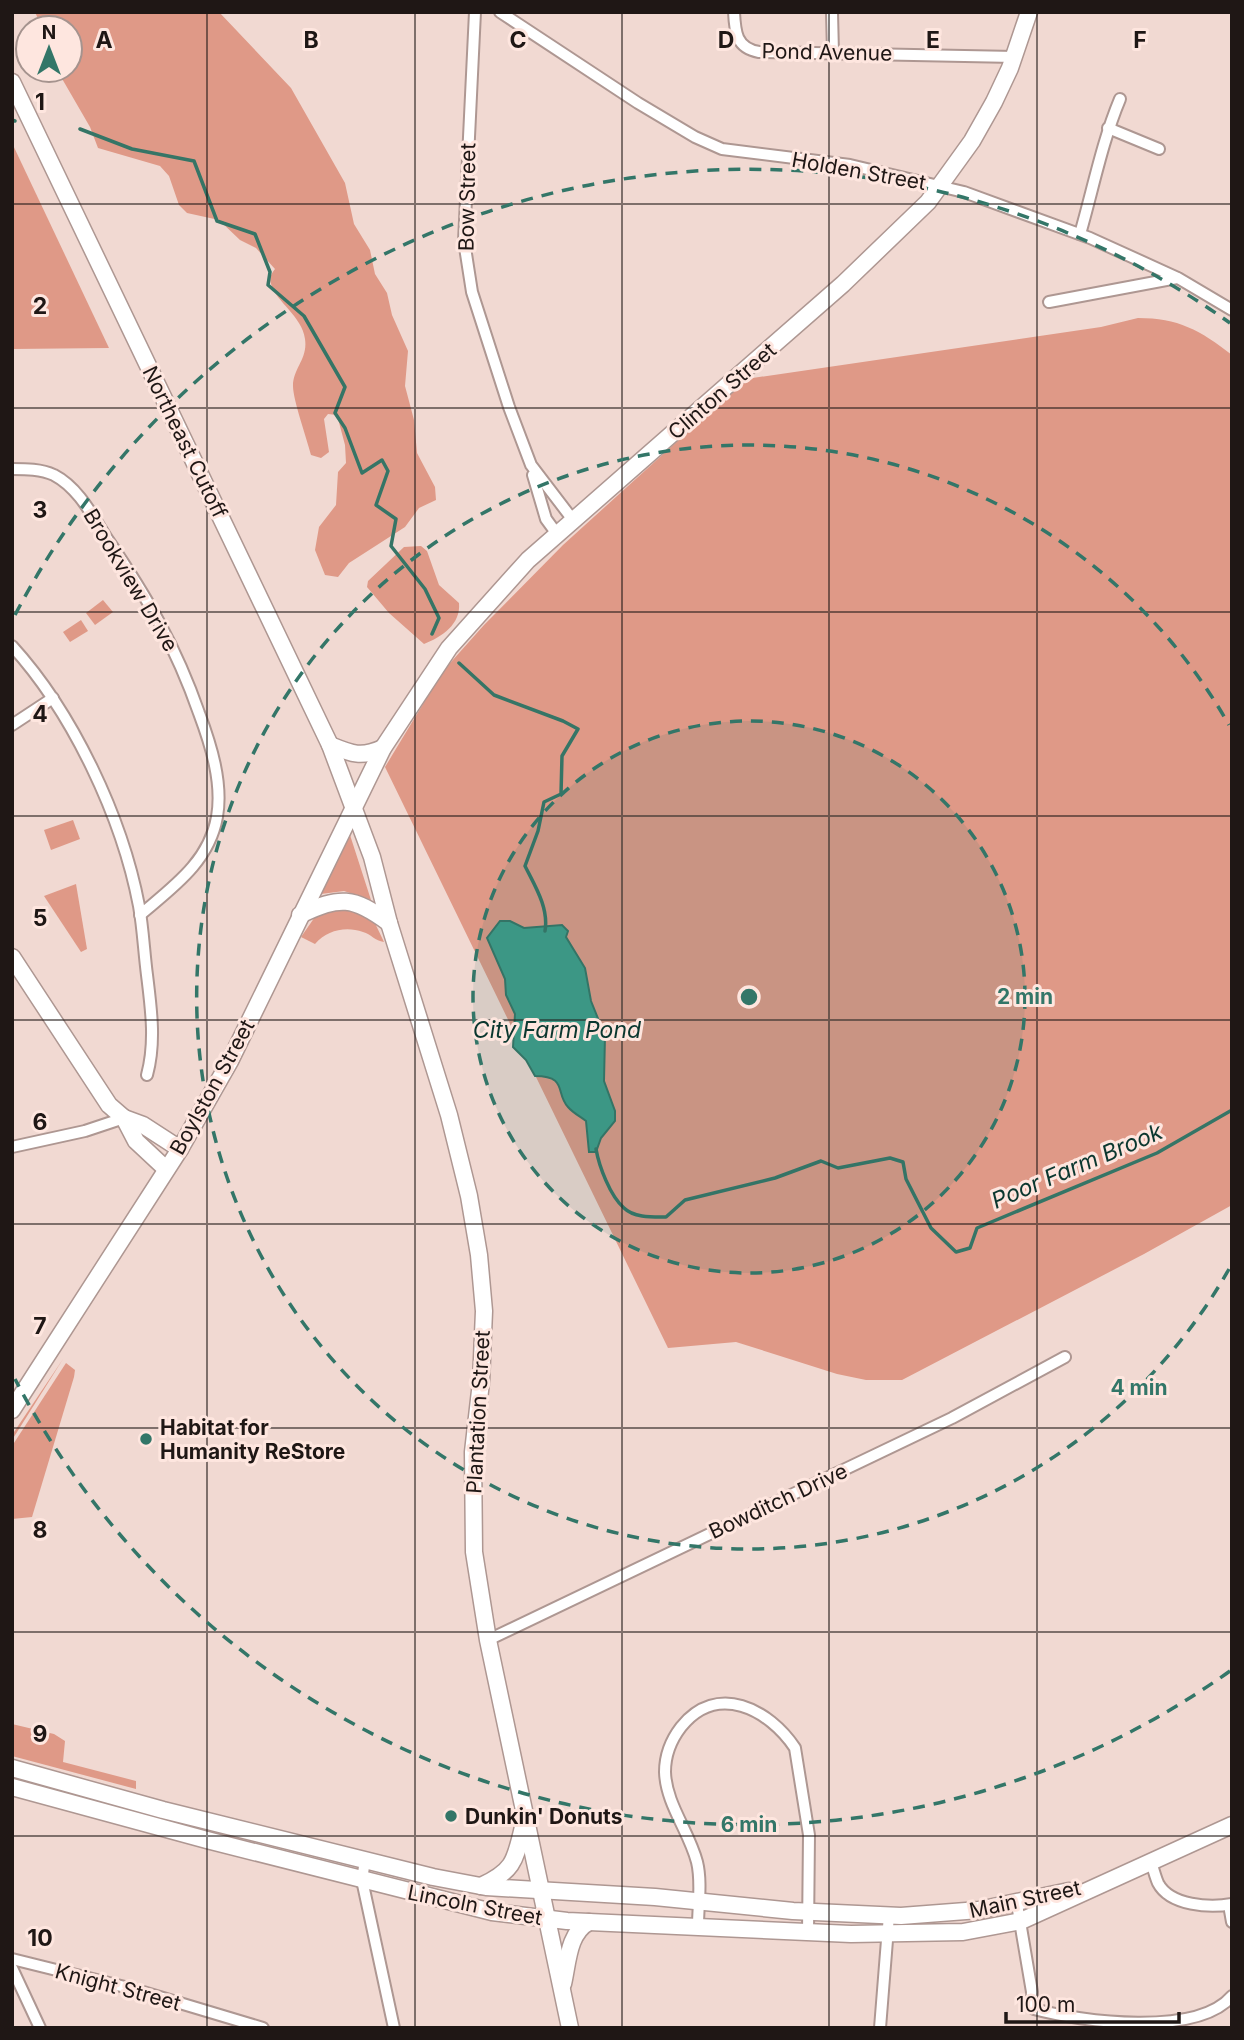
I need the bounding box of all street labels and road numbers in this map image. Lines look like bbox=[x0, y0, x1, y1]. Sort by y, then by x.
street label: Pond Avenue bbox=[761, 38, 893, 66]
street label: Bow Street bbox=[454, 143, 480, 251]
street label: Holden Street bbox=[790, 147, 928, 195]
street label: Clinton Street bbox=[663, 337, 781, 445]
street label: Northeast Cutoff bbox=[137, 362, 233, 522]
street label: Brookview Drive bbox=[79, 504, 183, 656]
street label: Boylston Street bbox=[165, 1015, 260, 1159]
street label: Plantation Street bbox=[461, 1330, 495, 1494]
street label: Bowditch Drive bbox=[705, 1458, 851, 1544]
street label: Main Street bbox=[967, 1875, 1083, 1923]
street label: Lincoln Street bbox=[406, 1880, 545, 1930]
street label: Knight Street bbox=[52, 1958, 184, 2016]

